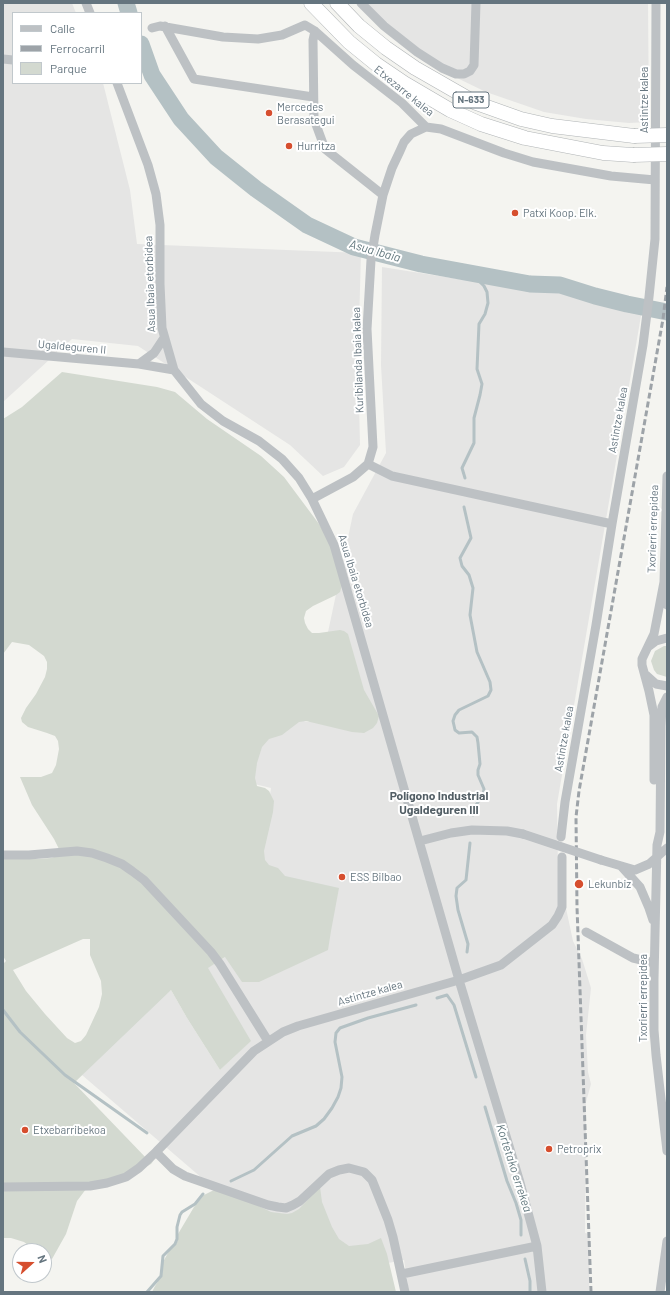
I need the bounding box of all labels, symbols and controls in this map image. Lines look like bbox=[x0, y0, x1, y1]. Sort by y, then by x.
legend bbox=[12, 12, 142, 84]
text: Calle bbox=[50, 21, 75, 35]
text: Ferrocarril bbox=[50, 41, 105, 55]
text: Parque bbox=[50, 61, 87, 75]
street label: Etxezarre kalea bbox=[371, 63, 437, 119]
street label: Astintze kalea bbox=[637, 67, 651, 133]
road number: N-633 bbox=[453, 92, 489, 108]
place label: Mercedes Berasategui bbox=[277, 100, 335, 126]
marker: Mercedes Berasategui bbox=[264, 108, 274, 118]
place label: Hurritza bbox=[297, 139, 335, 153]
marker: Hurritza bbox=[284, 141, 294, 151]
place label: Patxi Koop. Elk. bbox=[523, 206, 597, 220]
marker: Patxi Koop. Elk. bbox=[510, 208, 520, 218]
street label: Asua Ibaia etorbidea bbox=[142, 235, 158, 333]
water label: Asua Ibaia bbox=[348, 237, 402, 265]
street label: Kuribilanda Ibaia kalea bbox=[350, 307, 366, 413]
street label: Ugaldeguren II bbox=[37, 337, 107, 357]
street label: Astintze kalea bbox=[606, 386, 630, 454]
street label: Txorierri errepidea bbox=[645, 485, 661, 573]
street label: Asua Ibaia etorbidea bbox=[336, 533, 376, 629]
street label: Astintze kalea bbox=[552, 705, 576, 773]
district label: Polígono Industrial Ugaldeguren III bbox=[390, 789, 488, 817]
place label: ESS Bilbao bbox=[350, 870, 402, 884]
marker: ESS Bilbao bbox=[337, 872, 347, 882]
place label: Lekunbiz bbox=[588, 877, 631, 891]
marker: Lekunbiz bbox=[573, 878, 585, 890]
street label: Txorierri errepidea bbox=[636, 954, 650, 1042]
street label: Astintze kalea bbox=[336, 977, 404, 1009]
water label: Kortetako errekea bbox=[493, 1122, 535, 1214]
place label: Etxebarribekoa bbox=[33, 1123, 106, 1137]
marker: Etxebarribekoa bbox=[20, 1125, 30, 1135]
place label: Petroprix bbox=[557, 1142, 601, 1156]
marker: Petroprix bbox=[544, 1144, 554, 1154]
north arrow bbox=[12, 1243, 52, 1283]
text: N bbox=[35, 1253, 50, 1265]

